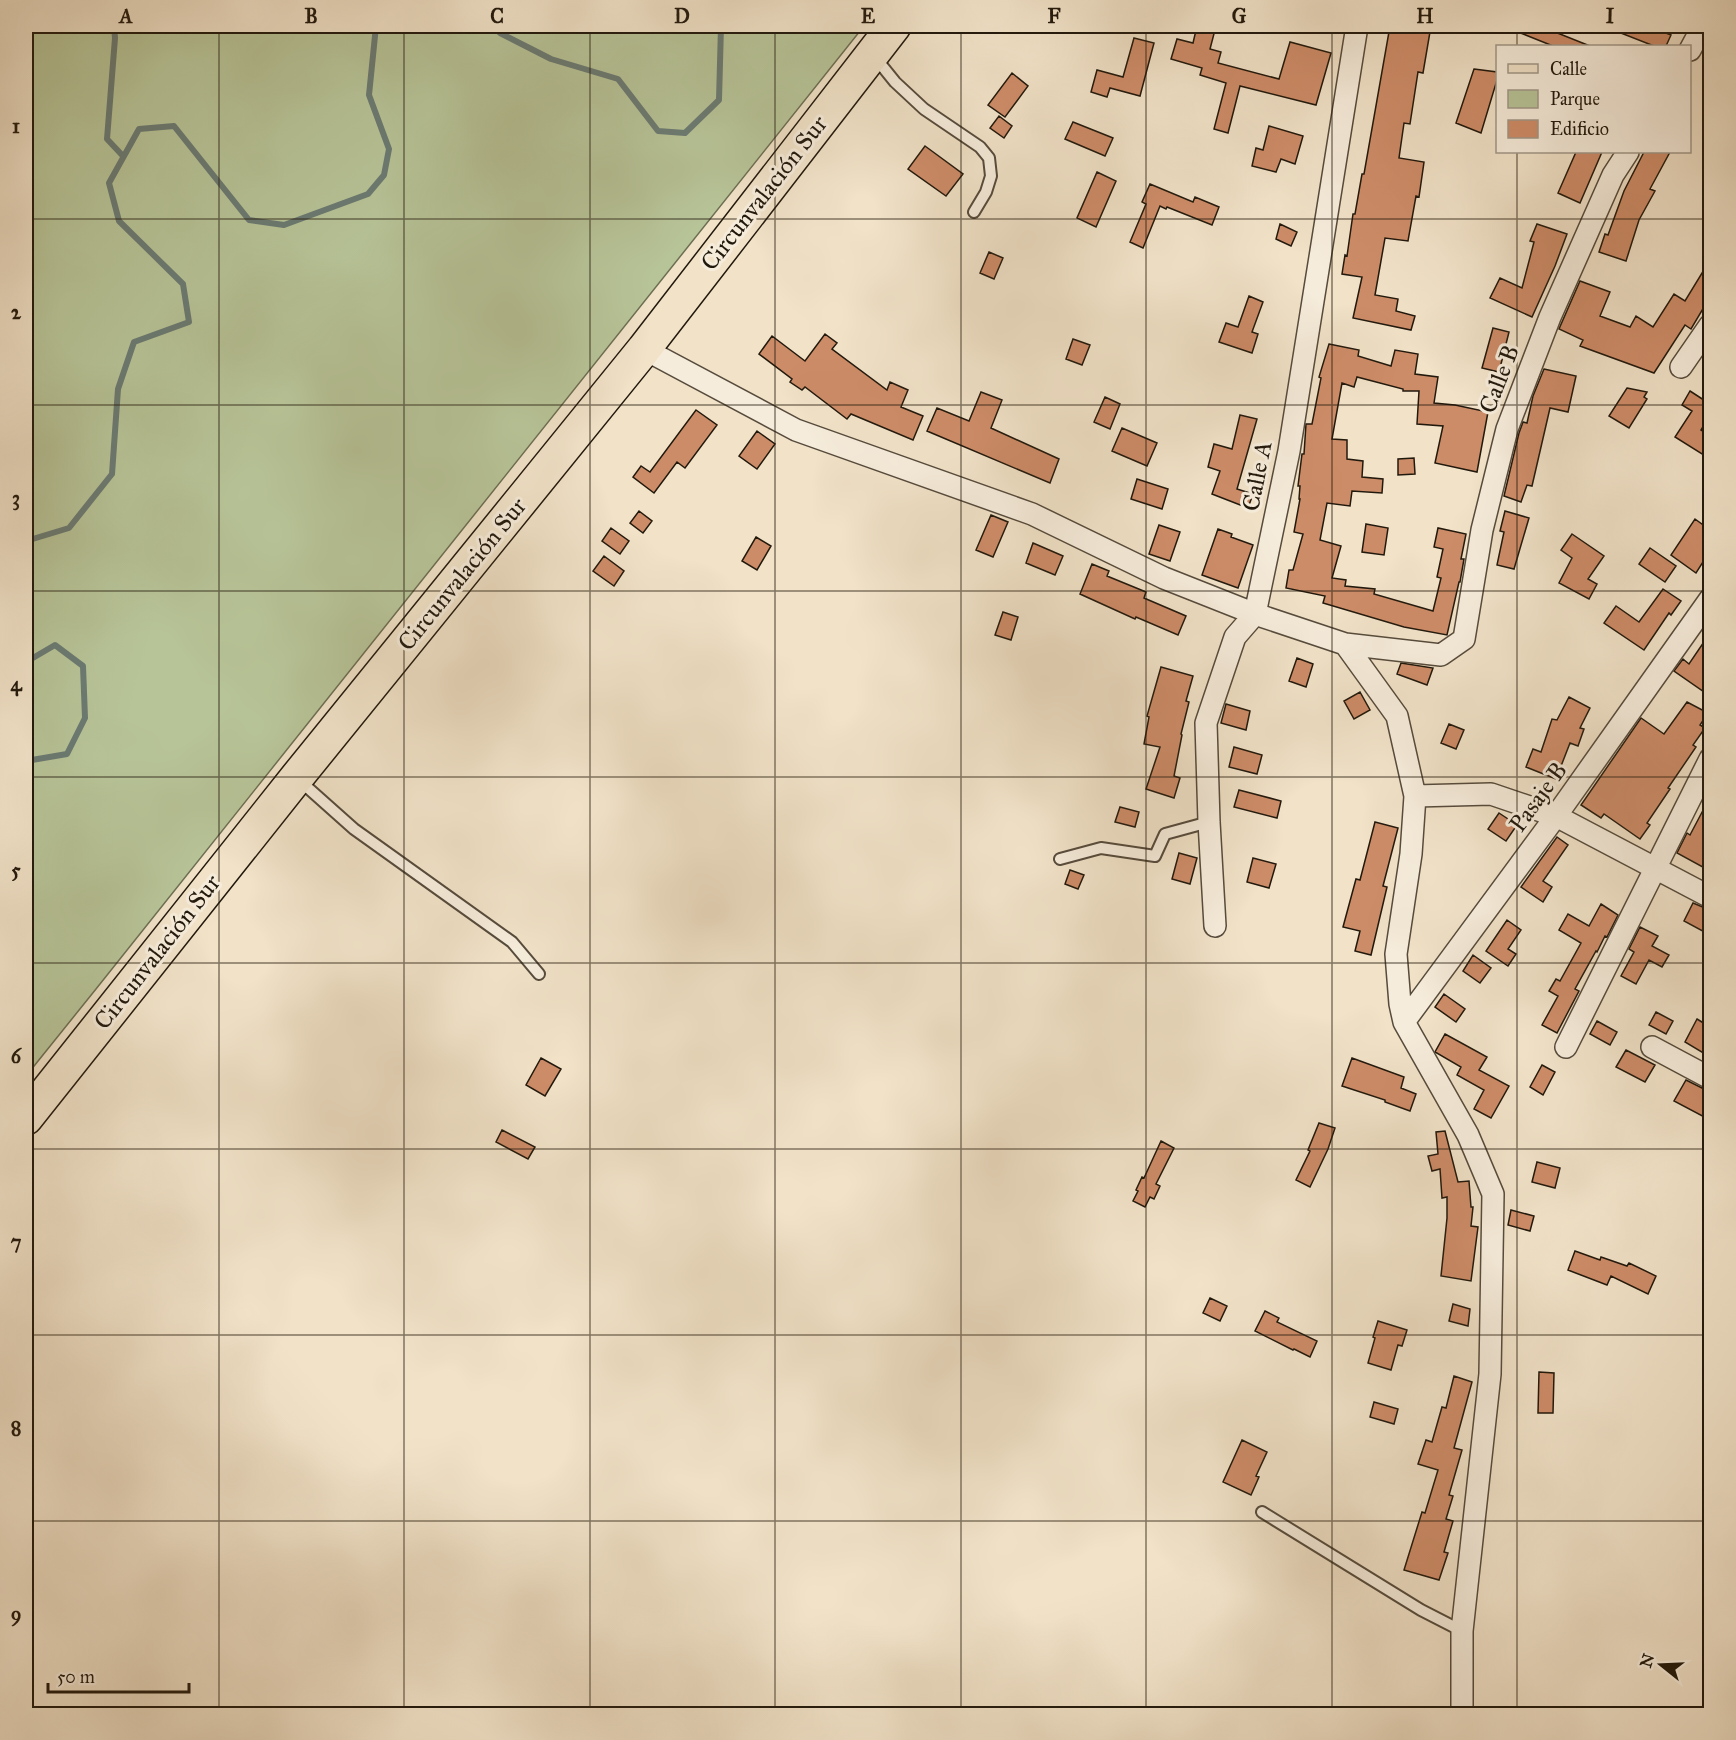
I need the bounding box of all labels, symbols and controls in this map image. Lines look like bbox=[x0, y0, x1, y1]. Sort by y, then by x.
text: A bbox=[117, 4, 133, 28]
text: B bbox=[304, 4, 318, 28]
text: C bbox=[490, 4, 504, 28]
text: D bbox=[674, 4, 690, 28]
text: E bbox=[861, 4, 876, 28]
text: F bbox=[1047, 4, 1061, 28]
text: G bbox=[1232, 4, 1247, 28]
text: H bbox=[1416, 4, 1434, 28]
text: I bbox=[1606, 4, 1615, 28]
legend bbox=[1496, 45, 1691, 153]
text: Calle bbox=[1550, 58, 1587, 80]
text: Parque bbox=[1550, 88, 1600, 111]
street label: Circunvalación Sur bbox=[694, 110, 834, 276]
text: 1 bbox=[12, 114, 20, 138]
text: Edificio bbox=[1550, 118, 1609, 140]
text: 2 bbox=[11, 300, 22, 324]
street label: Calle B bbox=[1472, 341, 1526, 417]
street label: Calle A bbox=[1236, 438, 1278, 514]
text: 3 bbox=[12, 486, 20, 511]
street label: Circunvalación Sur bbox=[391, 491, 533, 657]
text: 4 bbox=[10, 672, 22, 697]
street label: Pasaje B bbox=[1503, 756, 1573, 838]
text: 5 bbox=[11, 858, 21, 882]
street label: Circunvalación Sur bbox=[87, 869, 227, 1035]
text: 6 bbox=[11, 1044, 23, 1068]
text: 7 bbox=[11, 1230, 22, 1254]
text: 8 bbox=[11, 1416, 21, 1440]
text: 9 bbox=[11, 1602, 21, 1627]
north arrow bbox=[1631, 1635, 1691, 1695]
text: N bbox=[1636, 1651, 1658, 1670]
scale bar bbox=[48, 1656, 189, 1694]
text: 50 m bbox=[57, 1666, 95, 1688]

